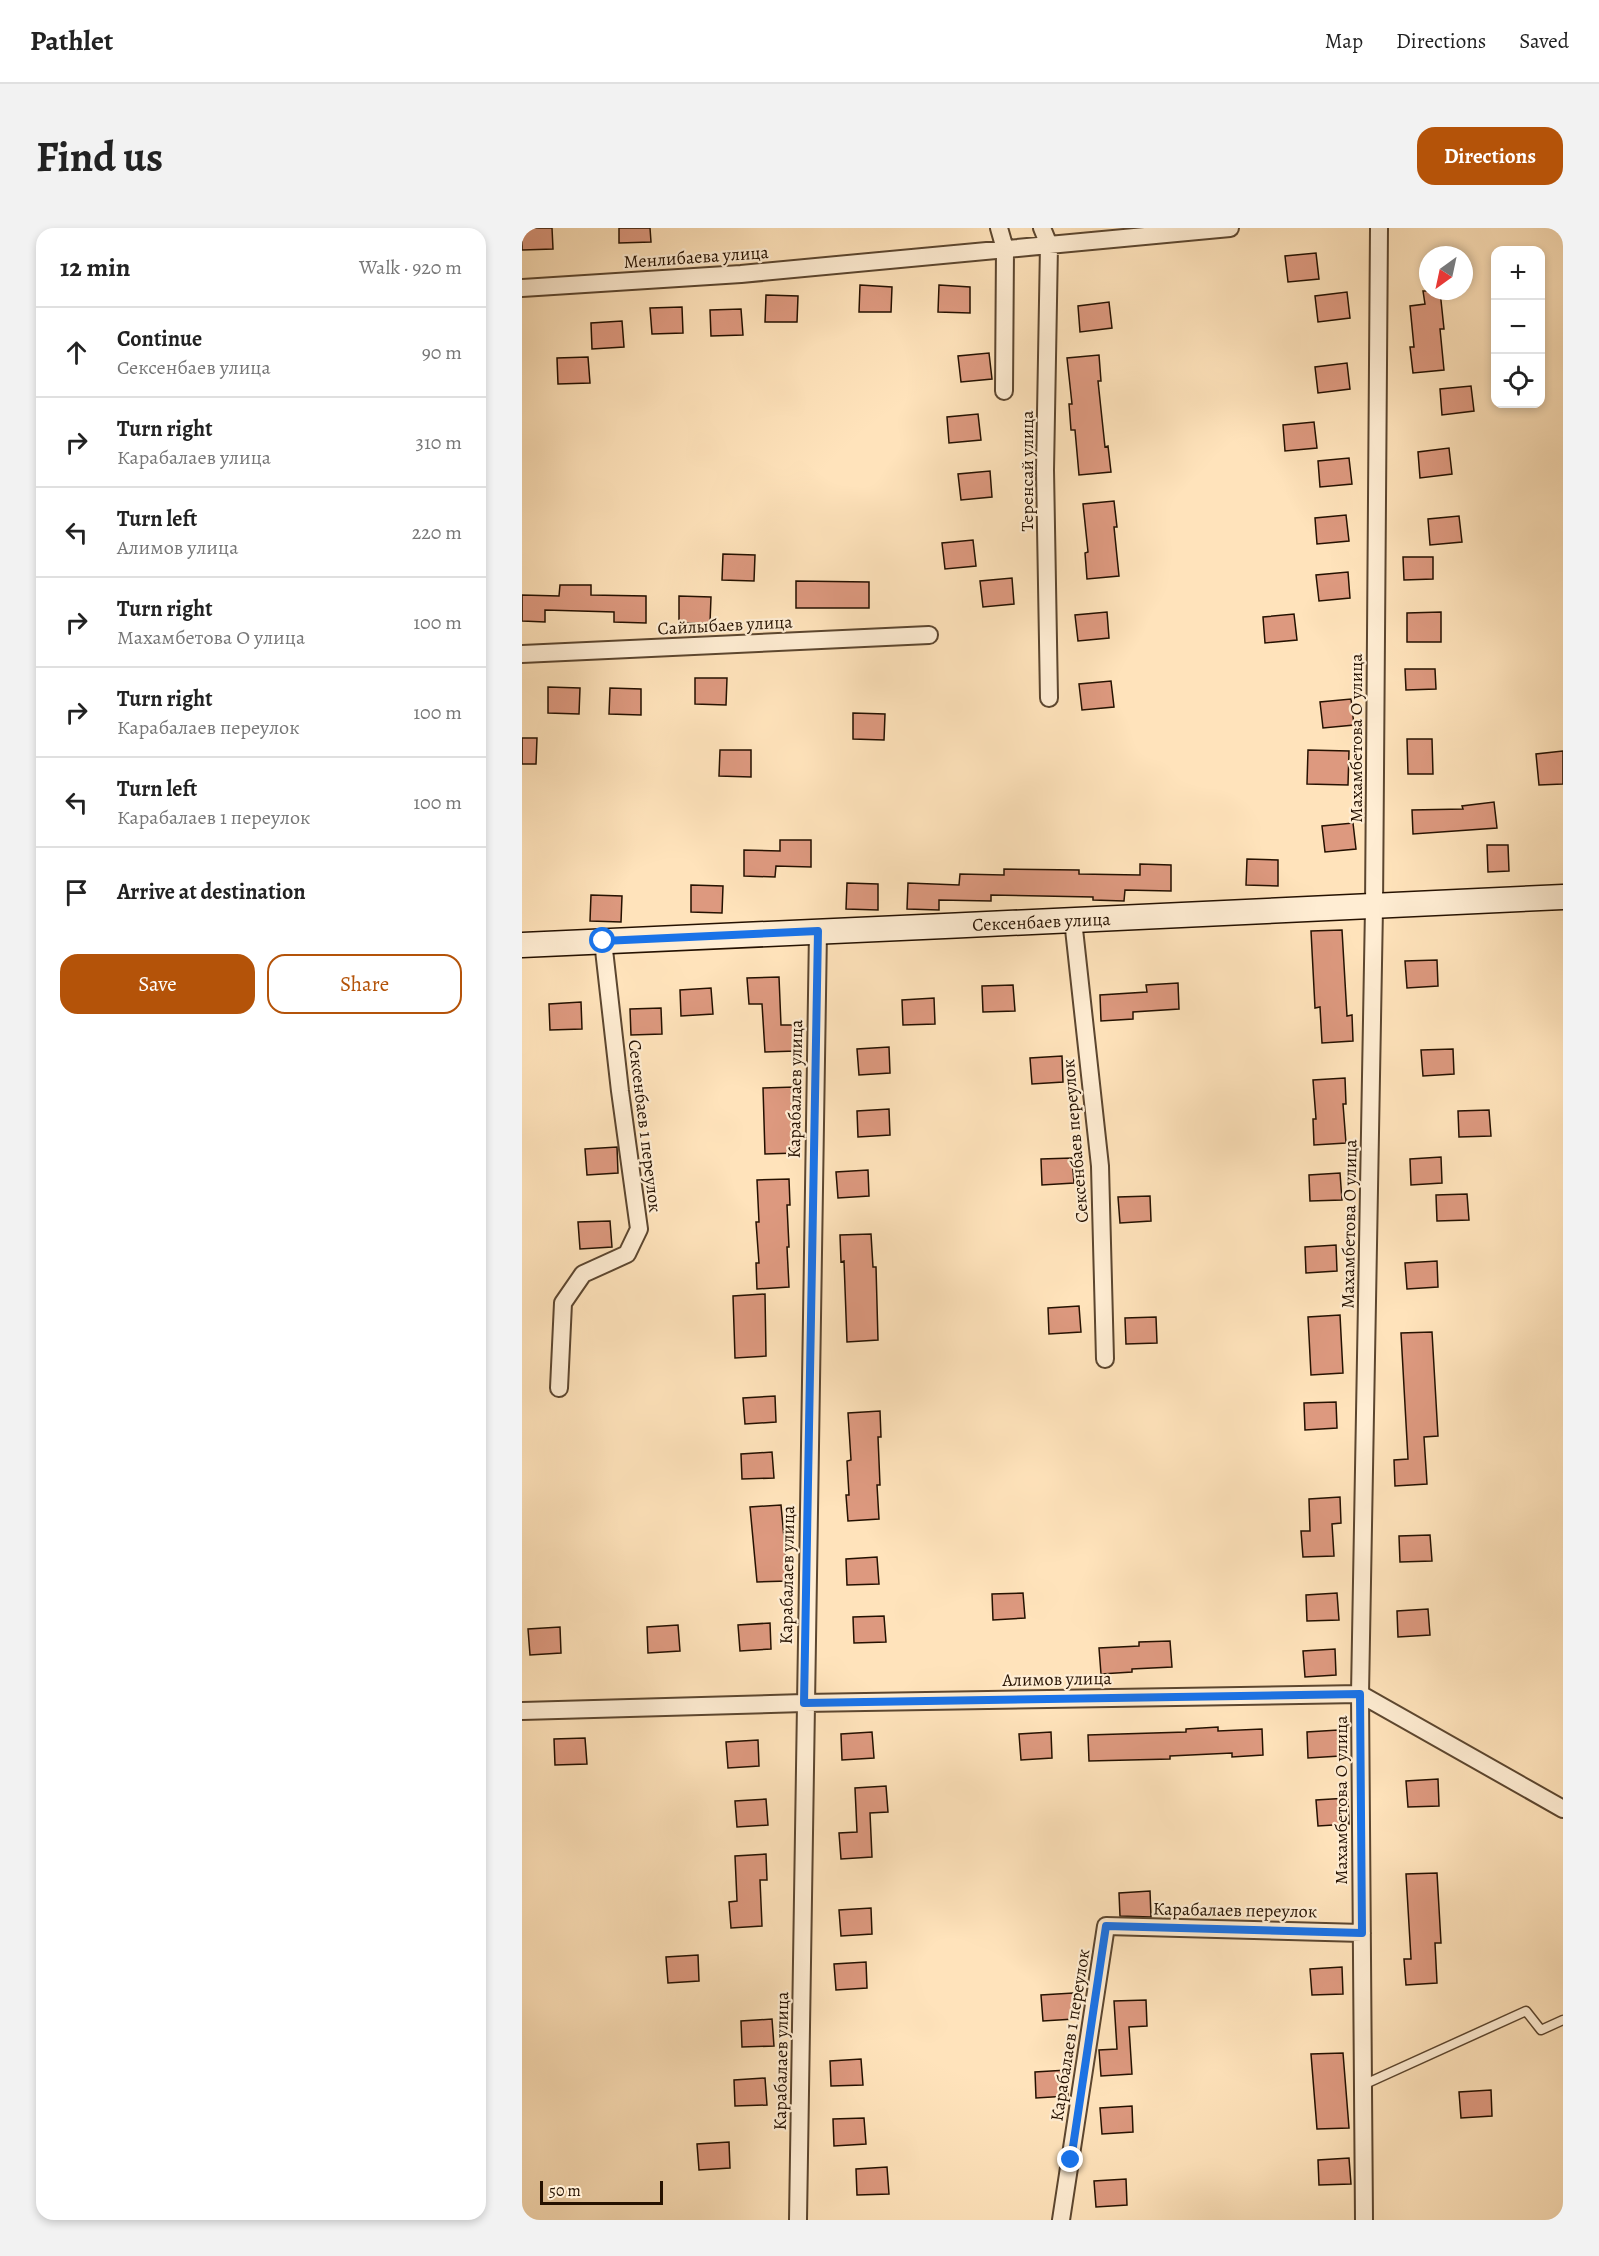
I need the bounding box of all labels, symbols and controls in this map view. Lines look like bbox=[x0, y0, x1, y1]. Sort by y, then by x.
text: Pathlet bbox=[30, 22, 113, 60]
text: Map bbox=[1325, 27, 1363, 55]
text: Directions bbox=[1396, 27, 1486, 55]
text: Saved bbox=[1519, 27, 1569, 55]
button: Directions bbox=[1417, 127, 1563, 185]
text: Find us bbox=[36, 128, 163, 185]
street label: Менлибаева улица bbox=[623, 240, 770, 274]
north arrow bbox=[1419, 246, 1473, 300]
map controls bbox=[1491, 246, 1545, 408]
button: + bbox=[1491, 246, 1545, 300]
text: 12 min bbox=[60, 250, 130, 285]
text: Walk · 920 m bbox=[359, 254, 462, 281]
button: − bbox=[1491, 300, 1545, 354]
text: Continue bbox=[117, 324, 202, 354]
icon: ahead bbox=[60, 336, 93, 369]
text: 90 m bbox=[422, 339, 462, 366]
text: Сексенбаев улица bbox=[117, 354, 271, 381]
button: locate bbox=[1491, 354, 1545, 408]
street label: Теренсай улица bbox=[1015, 410, 1039, 532]
text: Turn right bbox=[117, 414, 213, 444]
icon: right bbox=[60, 426, 93, 459]
text: 310 m bbox=[416, 429, 462, 456]
text: Карабалаев улица bbox=[117, 444, 271, 471]
text: Turn left bbox=[117, 504, 197, 534]
icon: left bbox=[60, 516, 93, 549]
text: 220 m bbox=[412, 519, 462, 546]
text: Алимов улица bbox=[117, 534, 238, 561]
text: Turn right bbox=[117, 594, 213, 624]
icon: right bbox=[60, 606, 93, 639]
text: 100 m bbox=[413, 609, 462, 636]
street label: Сайлыбаев улица bbox=[657, 609, 794, 641]
text: Махамбетова О улица bbox=[117, 624, 305, 651]
street label: Махамбетова О улица bbox=[1344, 653, 1368, 823]
text: Turn right bbox=[117, 684, 213, 714]
icon: right bbox=[60, 696, 93, 729]
text: 100 m bbox=[413, 699, 462, 726]
text: Карабалаев переулок bbox=[117, 714, 300, 741]
text: Turn left bbox=[117, 774, 197, 804]
icon: left bbox=[60, 786, 93, 819]
text: 100 m bbox=[413, 789, 462, 816]
text: Карабалаев 1 переулок bbox=[117, 804, 310, 831]
icon: arrive bbox=[60, 876, 93, 909]
text: Arrive at destination bbox=[117, 877, 306, 907]
street label: Сексенбаев улица bbox=[972, 907, 1112, 937]
route start bbox=[589, 927, 615, 953]
button: Save bbox=[60, 954, 255, 1014]
button: Share bbox=[267, 954, 462, 1014]
street label: Карабалаев улица bbox=[782, 1019, 808, 1159]
street label: Сексенбаев 1 переулок bbox=[623, 1038, 667, 1214]
street label: Сексенбаев переулок bbox=[1056, 1058, 1094, 1224]
street label: Махамбетова О улица bbox=[1336, 1138, 1362, 1309]
street label: Карабалаев улица bbox=[774, 1505, 800, 1645]
street label: Алимов улица bbox=[1001, 1666, 1113, 1692]
street label: Махамбетова О улица bbox=[1329, 1715, 1353, 1885]
street label: Карабалаев переулок bbox=[1153, 1897, 1317, 1923]
street label: Карабалаев 1 переулок bbox=[1045, 1947, 1095, 2123]
street label: Карабалаев улица bbox=[768, 1991, 794, 2131]
route end bbox=[1057, 2146, 1083, 2172]
scale bar bbox=[540, 2178, 663, 2206]
text: 50 m bbox=[549, 2180, 581, 2202]

